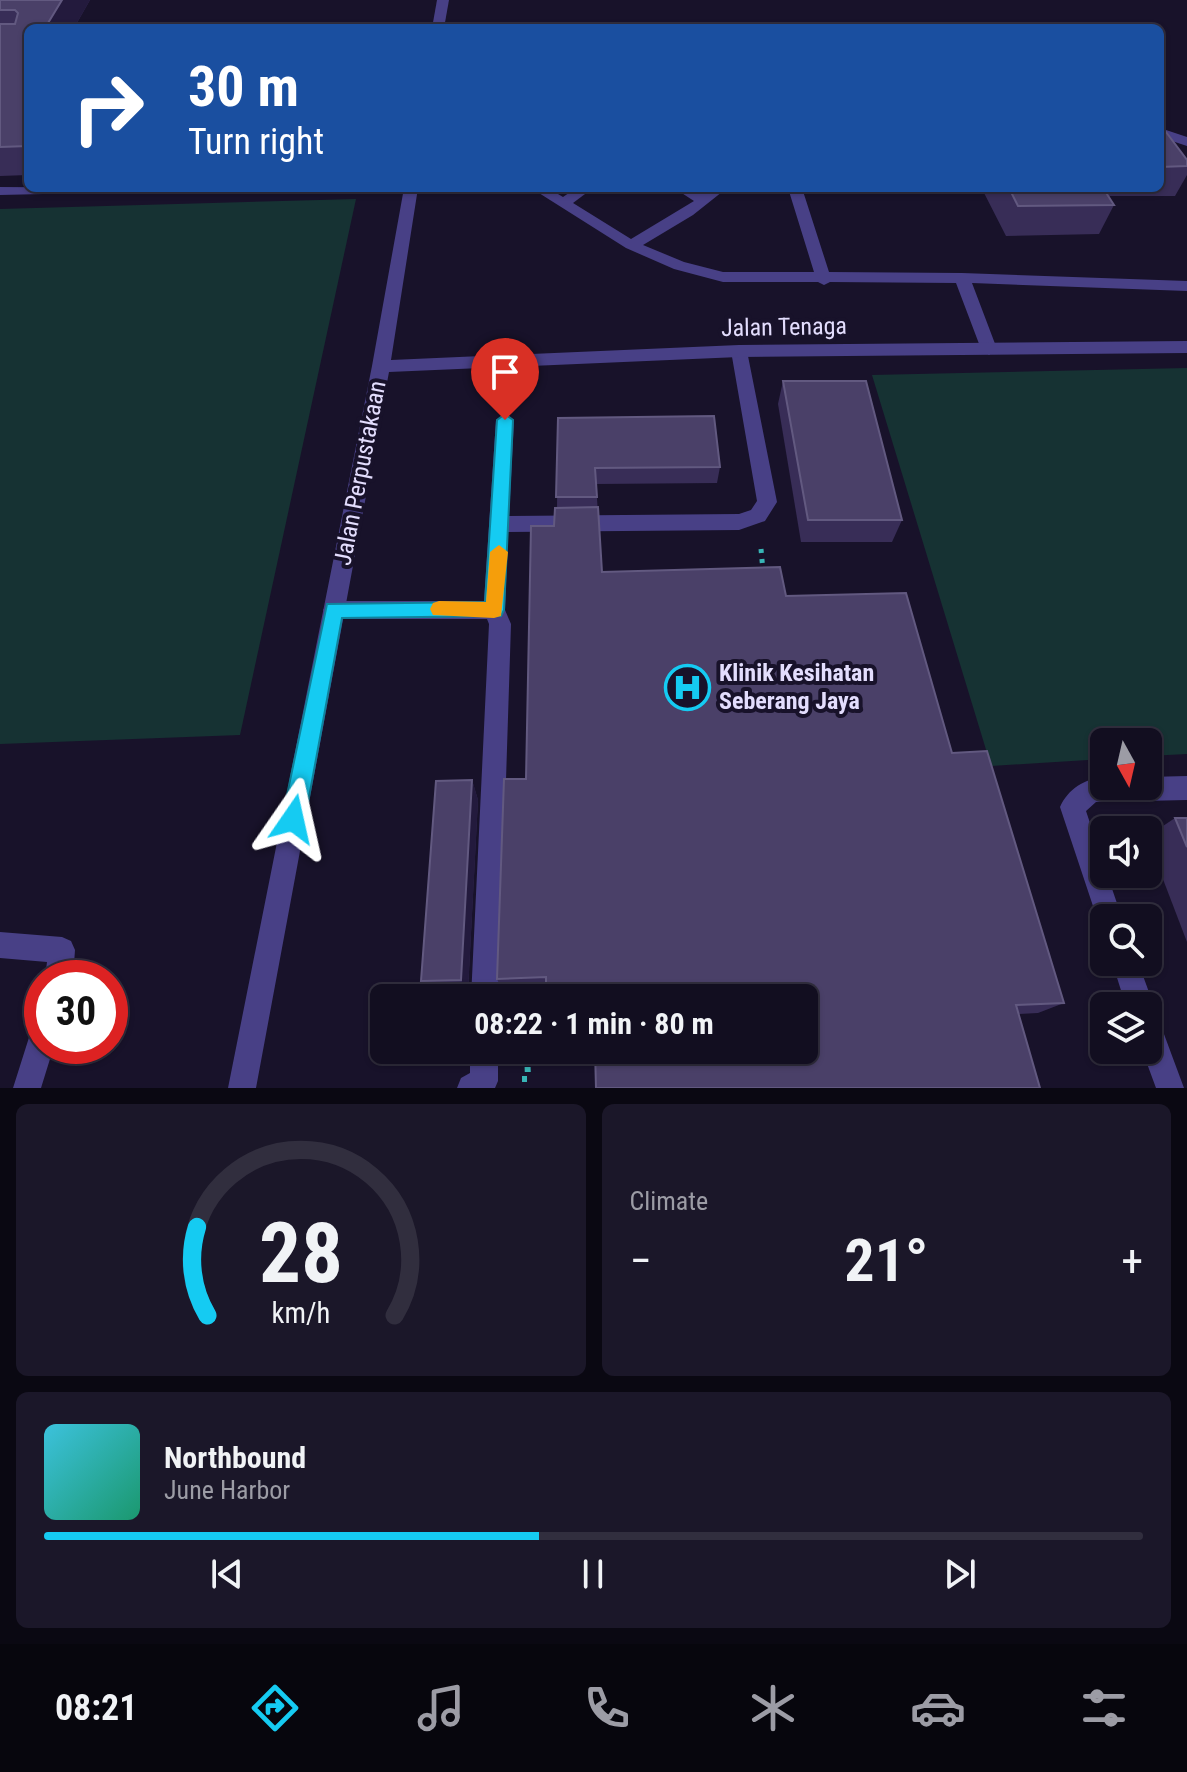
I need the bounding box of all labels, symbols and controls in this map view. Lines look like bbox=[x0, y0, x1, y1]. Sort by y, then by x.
text: 30 m bbox=[188, 54, 299, 120]
icon: right bbox=[56, 56, 160, 160]
text: Turn right bbox=[188, 121, 324, 163]
street label: Jalan Tenaga bbox=[721, 312, 847, 342]
pin bbox=[471, 338, 539, 420]
icon: arrive bbox=[483, 350, 527, 394]
street label: Jalan Perpustakaan bbox=[328, 378, 392, 568]
place label: Klinik Kesihatan Seberang Jaya bbox=[719, 659, 874, 715]
hospital icon: Klinik Kesihatan Seberang Jaya bbox=[664, 663, 712, 711]
north arrow bbox=[1090, 728, 1162, 800]
map controls bbox=[1090, 728, 1162, 1064]
position arrow bbox=[251, 777, 335, 861]
button: sound bbox=[1090, 816, 1162, 888]
button: search bbox=[1090, 904, 1162, 976]
speed limit sign: 30 bbox=[24, 960, 128, 1064]
button: layers bbox=[1090, 992, 1162, 1064]
text: 08:22 · 1 min · 80 m bbox=[474, 1006, 714, 1041]
text: Climate bbox=[630, 1186, 708, 1216]
text: 28 bbox=[259, 1205, 343, 1302]
text: 21° bbox=[844, 1225, 928, 1296]
text: − bbox=[630, 1235, 652, 1287]
text: + bbox=[1121, 1235, 1143, 1287]
text: km/h bbox=[271, 1296, 330, 1330]
text: Northbound bbox=[164, 1440, 306, 1475]
text: June Harbor bbox=[164, 1475, 290, 1505]
icon: previous bbox=[205, 1552, 249, 1596]
icon: pause bbox=[571, 1552, 615, 1596]
icon: next bbox=[938, 1552, 982, 1596]
icon: directions bbox=[247, 1680, 303, 1736]
icon: music bbox=[413, 1680, 469, 1736]
icon: phone bbox=[579, 1680, 635, 1736]
icon: climate bbox=[745, 1680, 801, 1736]
icon: car bbox=[910, 1680, 966, 1736]
icon: filters bbox=[1076, 1680, 1132, 1736]
text: 08:21 bbox=[55, 1687, 138, 1729]

